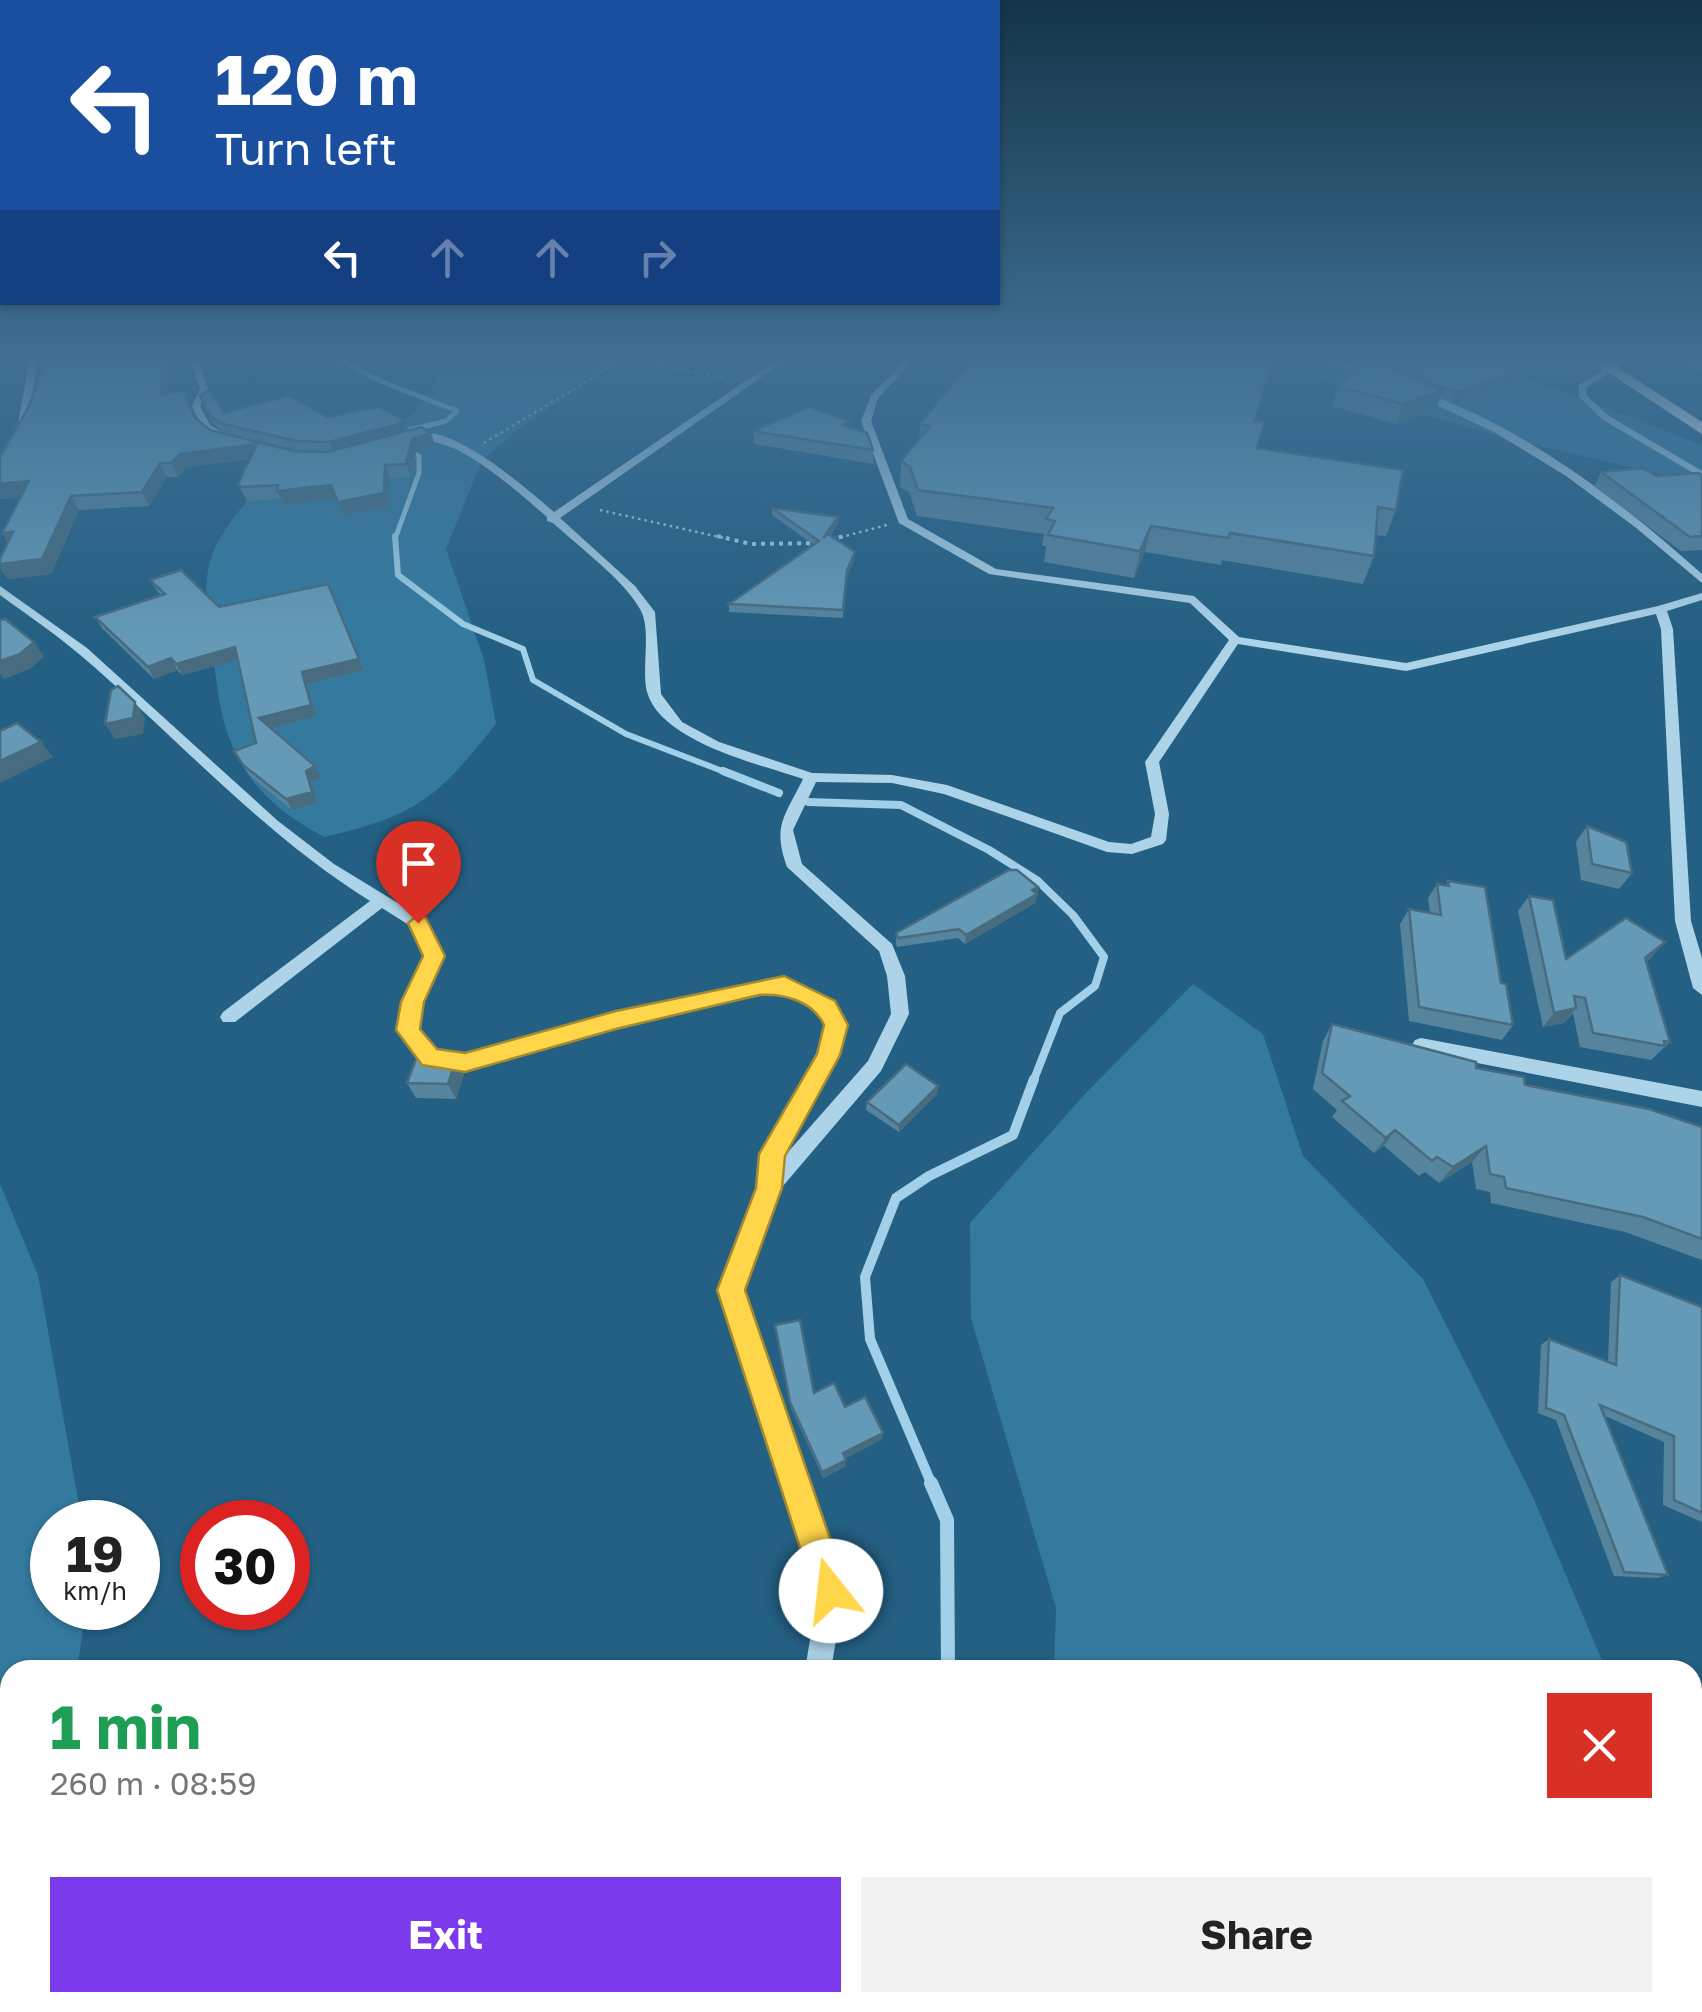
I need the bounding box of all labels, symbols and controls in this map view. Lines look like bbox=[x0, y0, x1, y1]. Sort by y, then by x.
text: 120 m bbox=[215, 36, 418, 120]
icon: left bbox=[50, 40, 180, 170]
text: Turn left bbox=[215, 121, 397, 175]
icon: left bbox=[315, 230, 370, 285]
icon: ahead bbox=[420, 230, 475, 285]
icon: ahead bbox=[525, 230, 580, 285]
icon: right bbox=[630, 230, 685, 285]
pin bbox=[376, 821, 461, 924]
icon: arrive bbox=[391, 836, 446, 891]
speed limit sign: 30 bbox=[180, 1500, 310, 1630]
text: 19 bbox=[66, 1523, 124, 1583]
position arrow bbox=[779, 1539, 883, 1643]
text: km/h bbox=[63, 1575, 127, 1606]
text: 1 min bbox=[50, 1690, 201, 1762]
button: close bbox=[1547, 1693, 1652, 1798]
text: 260 m · 08:59 bbox=[50, 1764, 257, 1802]
button: Exit bbox=[50, 1877, 841, 1992]
button: Share bbox=[861, 1877, 1652, 1992]

